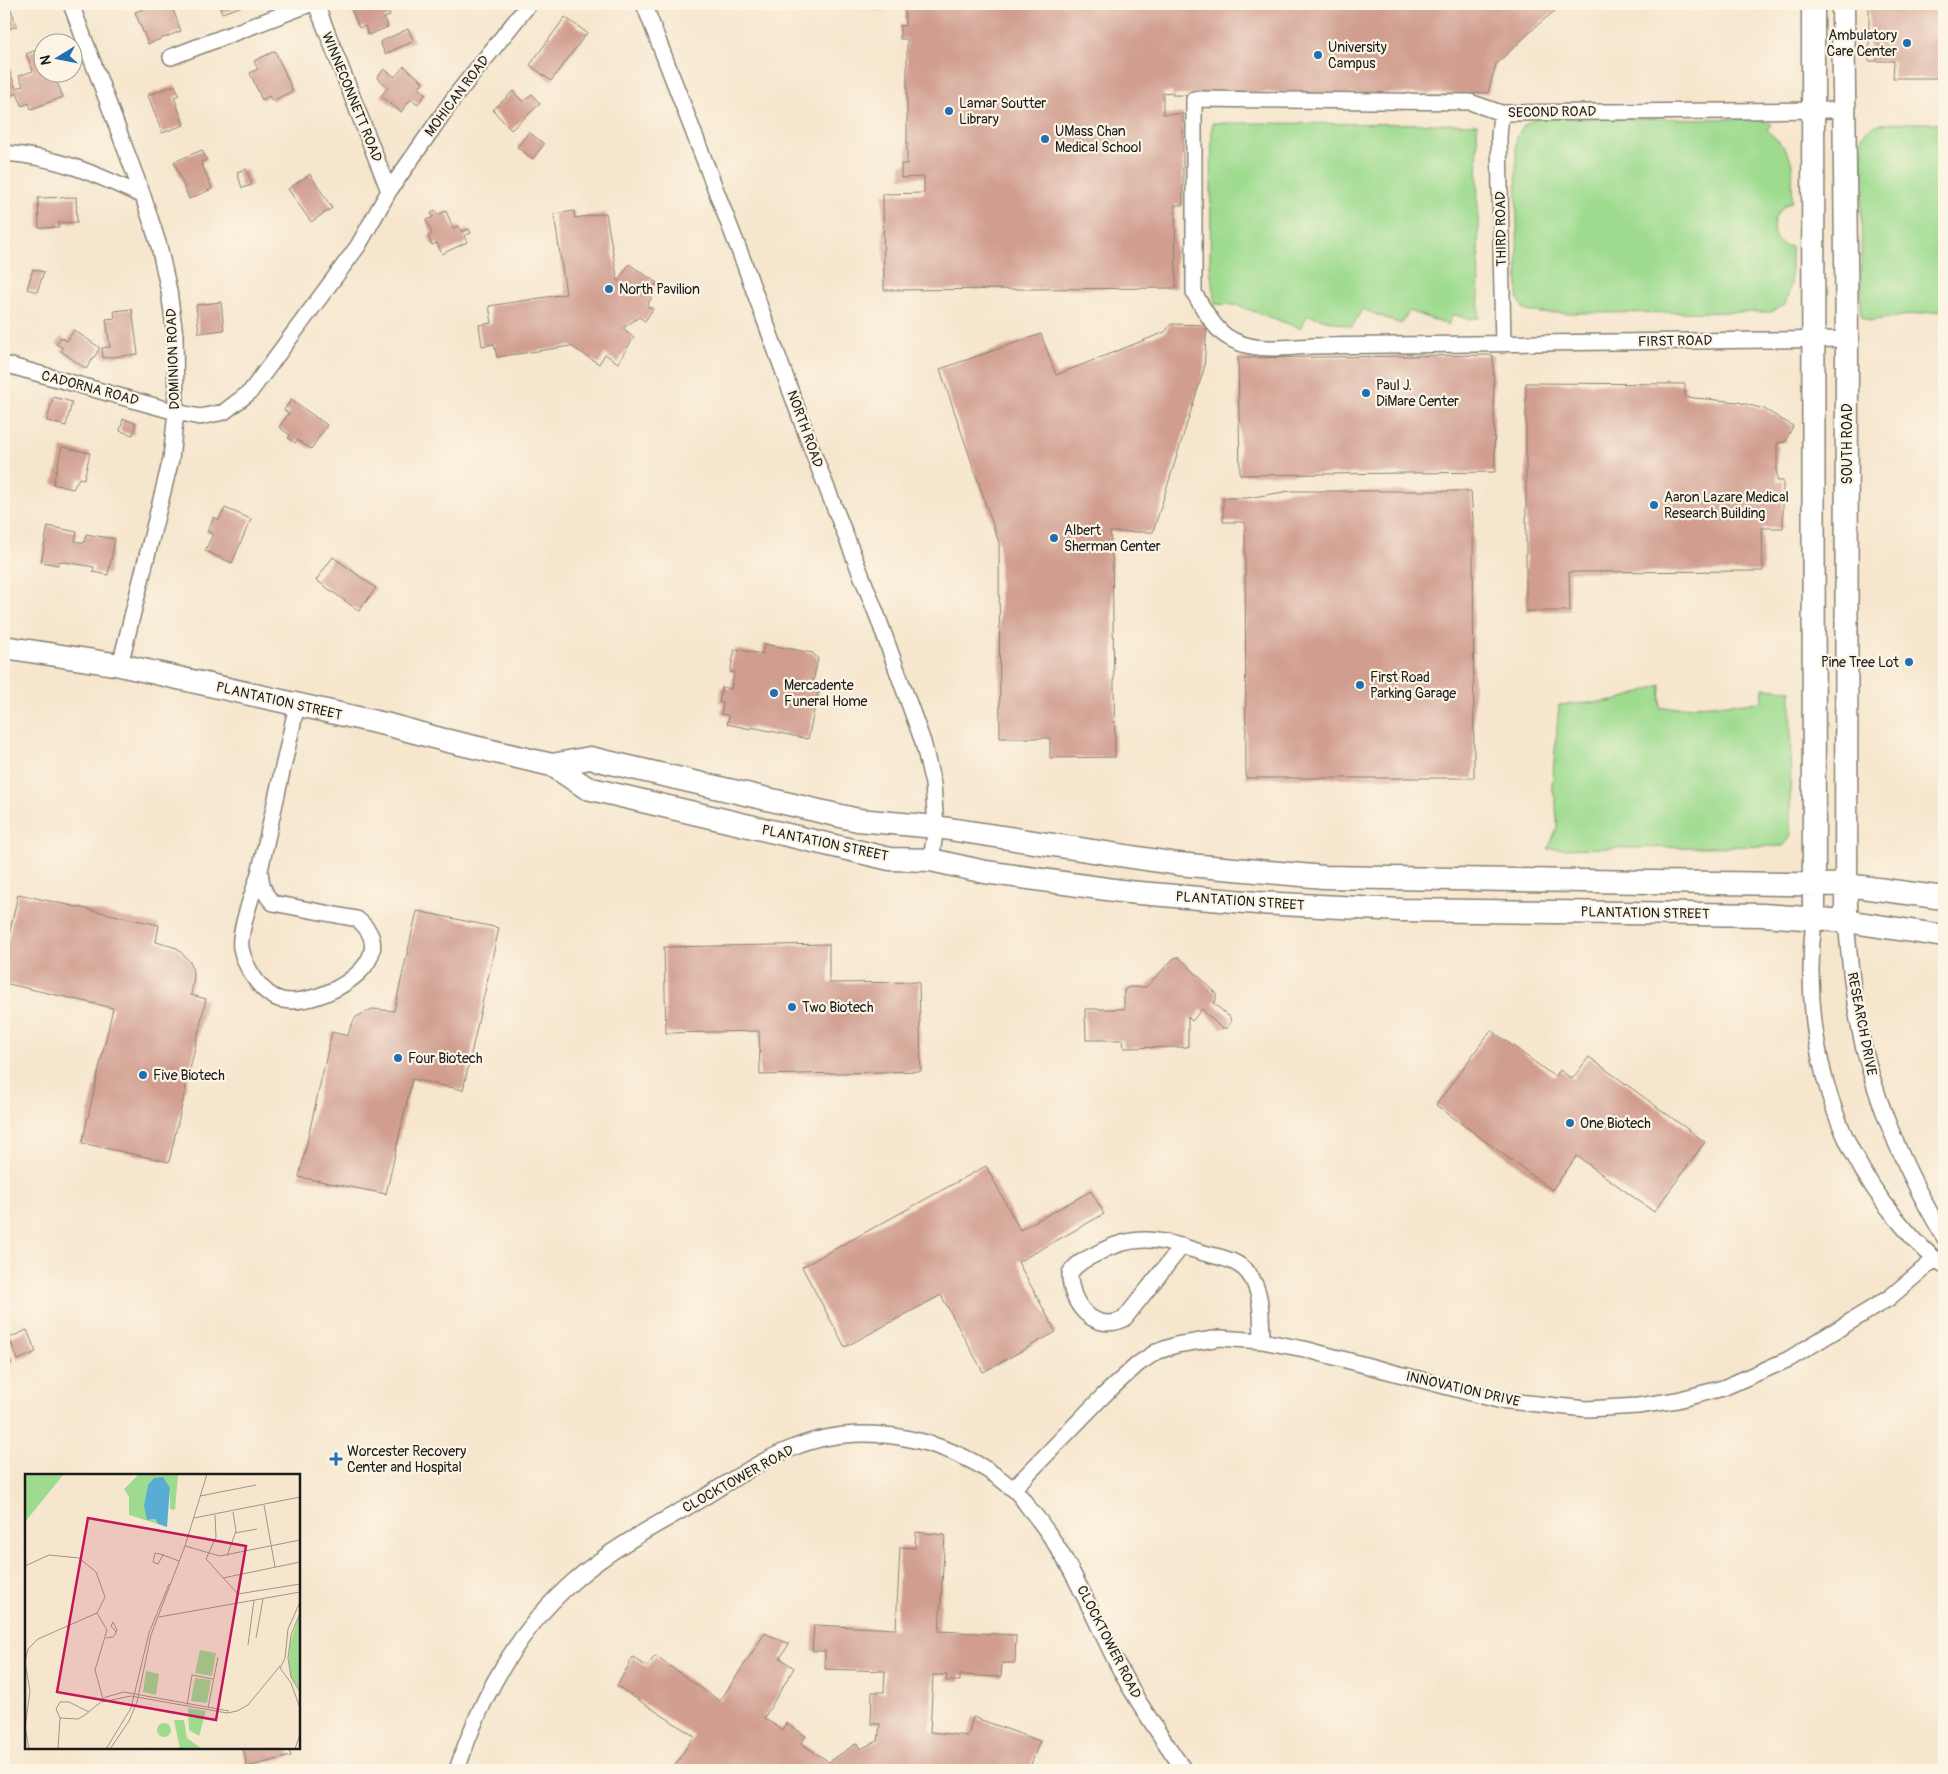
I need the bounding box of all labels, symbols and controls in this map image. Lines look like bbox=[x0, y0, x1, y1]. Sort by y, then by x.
place label: Ambulatory Care Center bbox=[1827, 27, 1897, 60]
street label: WINNECONNETT ROAD bbox=[318, 29, 386, 165]
north arrow bbox=[32, 32, 82, 82]
marker: Ambulatory Care Center bbox=[1901, 37, 1913, 49]
place label: University Campus bbox=[1328, 39, 1387, 72]
marker: University Campus bbox=[1312, 49, 1324, 61]
street label: MOHICAN ROAD bbox=[421, 52, 493, 140]
text: N bbox=[36, 54, 55, 66]
place label: Lamar Soutter Library bbox=[959, 95, 1046, 128]
street label: SECOND ROAD bbox=[1508, 103, 1597, 121]
marker: Lamar Soutter Library bbox=[943, 105, 955, 117]
place label: UMass Chan Medical School bbox=[1055, 123, 1142, 156]
marker: UMass Chan Medical School bbox=[1039, 133, 1051, 145]
street label: THIRD ROAD bbox=[1492, 191, 1510, 267]
place label: North Pavilion bbox=[619, 281, 700, 298]
marker: North Pavilion bbox=[603, 283, 615, 295]
street label: DOMINION ROAD bbox=[163, 308, 183, 410]
street label: FIRST ROAD bbox=[1638, 332, 1713, 350]
street label: CADORNA ROAD bbox=[40, 367, 141, 409]
place label: Paul J. DiMare Center bbox=[1376, 377, 1459, 410]
marker: Paul J. DiMare Center bbox=[1360, 387, 1372, 399]
street label: NORTH ROAD bbox=[783, 388, 827, 470]
street label: SOUTH ROAD bbox=[1839, 403, 1856, 484]
place label: Aaron Lazare Medical Research Building bbox=[1664, 489, 1789, 522]
marker: Aaron Lazare Medical Research Building bbox=[1648, 499, 1660, 511]
place label: Albert Sherman Center bbox=[1064, 522, 1161, 555]
marker: Albert Sherman Center bbox=[1048, 532, 1060, 544]
place label: Pine Tree Lot bbox=[1821, 654, 1899, 671]
marker: Pine Tree Lot bbox=[1903, 656, 1915, 668]
place label: First Road Parking Garage bbox=[1370, 669, 1456, 702]
place label: Mercadente Funeral Home bbox=[784, 677, 868, 710]
street label: PLANTATION STREET bbox=[214, 678, 344, 724]
marker: First Road Parking Garage bbox=[1354, 679, 1366, 691]
marker: Mercadente Funeral Home bbox=[768, 687, 780, 699]
street label: PLANTATION STREET bbox=[760, 821, 890, 865]
street label: PLANTATION STREET bbox=[1175, 888, 1305, 914]
street label: PLANTATION STREET bbox=[1580, 903, 1710, 923]
street label: RESEARCH DRIVE bbox=[1844, 971, 1880, 1077]
place label: Two Biotech bbox=[802, 999, 874, 1016]
marker: Two Biotech bbox=[786, 1001, 798, 1013]
place label: Four Biotech bbox=[408, 1050, 482, 1067]
marker: Four Biotech bbox=[392, 1052, 404, 1064]
place label: Five Biotech bbox=[153, 1067, 225, 1084]
marker: Five Biotech bbox=[137, 1069, 149, 1081]
place label: One Biotech bbox=[1580, 1115, 1651, 1132]
marker: One Biotech bbox=[1564, 1117, 1576, 1129]
street label: INNOVATION DRIVE bbox=[1404, 1368, 1522, 1410]
street label: CLOCKTOWER ROAD bbox=[679, 1441, 797, 1517]
place label: Worcester Recovery Center and Hospital bbox=[347, 1443, 466, 1476]
marker: Worcester Recovery Center and Hospital bbox=[329, 1452, 343, 1466]
inset map bbox=[25, 1474, 300, 1749]
street label: CLOCKTOWER ROAD bbox=[1073, 1583, 1145, 1701]

